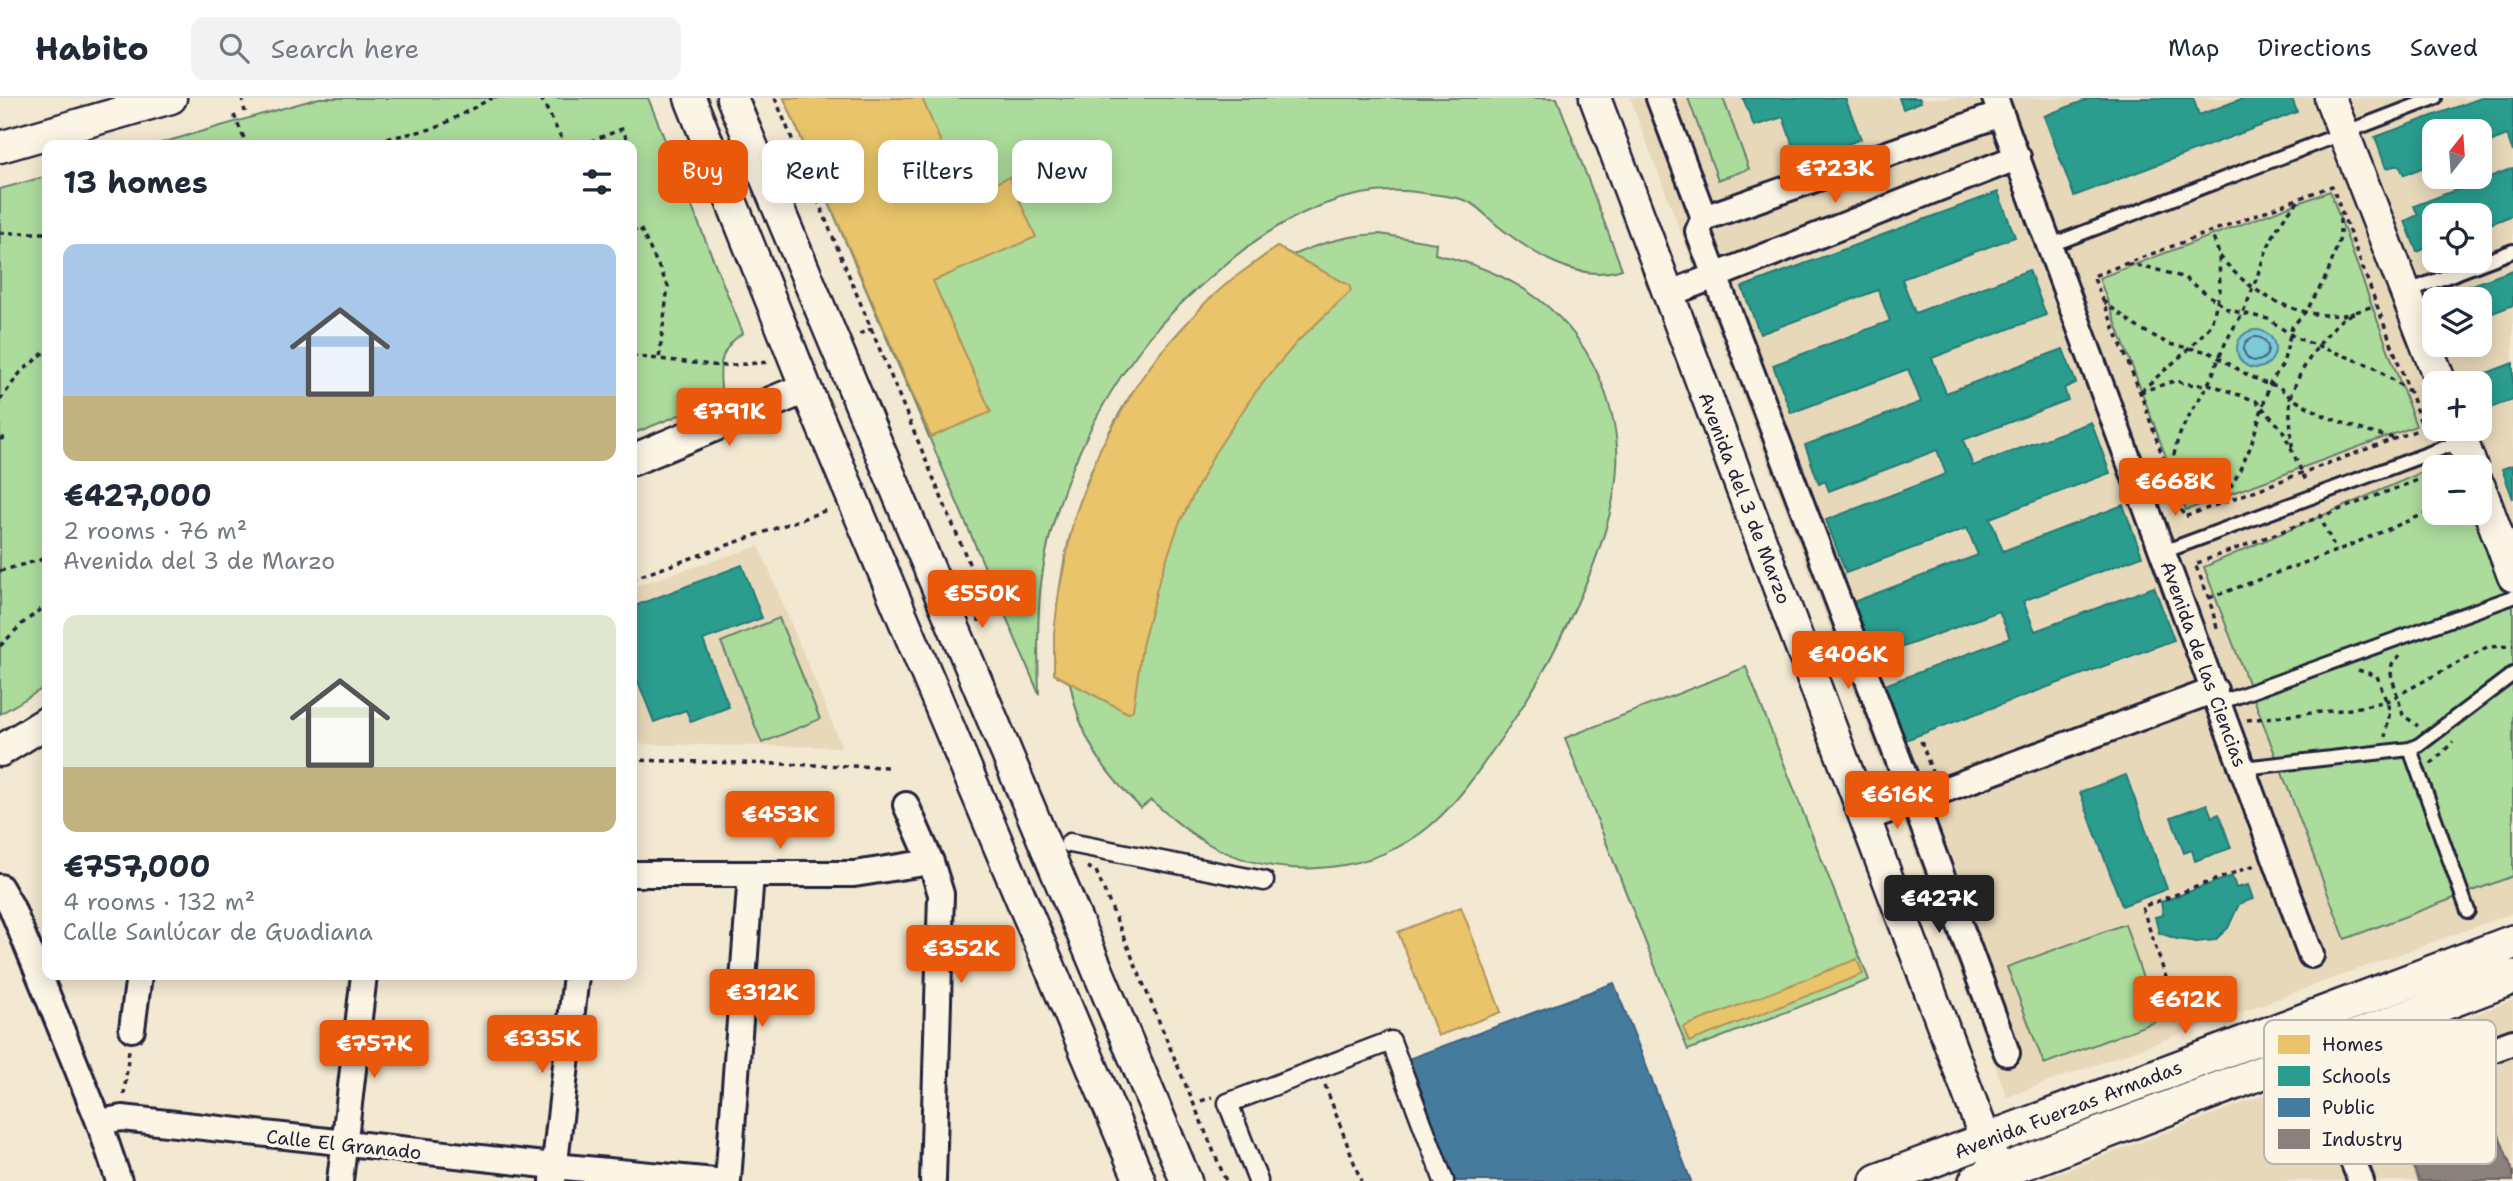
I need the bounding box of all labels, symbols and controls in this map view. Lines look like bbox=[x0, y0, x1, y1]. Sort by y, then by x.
search box bbox=[191, 17, 681, 80]
text: Habito bbox=[35, 26, 149, 71]
icon: search bbox=[215, 29, 253, 67]
text: Search here bbox=[271, 31, 419, 66]
text: Map bbox=[2168, 32, 2219, 64]
text: Directions bbox=[2257, 32, 2372, 64]
text: Saved bbox=[2410, 32, 2478, 64]
north arrow bbox=[2422, 119, 2492, 189]
map controls bbox=[2422, 119, 2492, 525]
chip: Buy bbox=[658, 140, 748, 203]
chip: Rent bbox=[762, 140, 864, 203]
chip: Filters bbox=[878, 140, 998, 203]
chip: New bbox=[1012, 140, 1112, 203]
pin: €723K bbox=[1786, 146, 1884, 205]
text: €723K bbox=[1796, 153, 1874, 183]
text: 13 homes bbox=[63, 162, 208, 203]
icon: filters bbox=[578, 163, 616, 201]
button: locate bbox=[2422, 203, 2492, 273]
button: layers bbox=[2422, 287, 2492, 357]
icon: home bbox=[277, 289, 403, 415]
button: + bbox=[2422, 371, 2492, 441]
pin: €791K bbox=[680, 388, 778, 448]
street label: Avenida del 3 de Marzo bbox=[1693, 389, 1796, 608]
text: €791K bbox=[693, 396, 765, 426]
button: − bbox=[2422, 455, 2492, 525]
pin: €668K bbox=[2126, 458, 2224, 518]
text: €668K bbox=[2135, 466, 2215, 496]
text: €427,000 bbox=[63, 475, 212, 516]
text: 2 rooms · 76 m² bbox=[63, 516, 247, 546]
text: Avenida del 3 de Marzo bbox=[63, 546, 335, 576]
street label: Avenida de las Ciencias bbox=[2155, 558, 2252, 771]
pin: €550K bbox=[933, 570, 1031, 630]
text: €550K bbox=[944, 578, 1020, 608]
pin: €406K bbox=[1799, 632, 1897, 691]
text: €406K bbox=[1808, 639, 1888, 669]
icon: home bbox=[277, 660, 403, 786]
pin: €616K bbox=[1848, 772, 1946, 831]
text: €616K bbox=[1861, 779, 1933, 809]
pin: €453K bbox=[731, 792, 829, 851]
text: €453K bbox=[741, 799, 819, 829]
text: €757,000 bbox=[63, 846, 210, 887]
pin: €427K bbox=[1890, 876, 1988, 935]
text: €427K bbox=[1900, 883, 1978, 913]
text: 4 rooms · 132 m² bbox=[63, 887, 255, 917]
text: Calle Sanlúcar de Guadiana bbox=[63, 917, 373, 947]
pin: €352K bbox=[912, 926, 1010, 985]
text: €352K bbox=[922, 933, 1000, 963]
pin: €312K bbox=[713, 970, 811, 1029]
pin: €612K bbox=[2136, 976, 2234, 1036]
text: €312K bbox=[726, 977, 798, 1007]
text: €612K bbox=[2149, 984, 2221, 1014]
pin: €335K bbox=[493, 1016, 591, 1075]
pin: €757K bbox=[325, 1020, 423, 1080]
legend bbox=[2264, 1020, 2496, 1164]
text: €335K bbox=[503, 1023, 581, 1053]
text: €757K bbox=[336, 1028, 412, 1058]
text: Homes bbox=[2322, 1032, 2383, 1057]
street label: Avenida Fuerzas Armadas bbox=[1951, 1054, 2186, 1165]
text: Schools bbox=[2322, 1064, 2391, 1089]
text: Public bbox=[2322, 1095, 2375, 1120]
street label: Calle El Granado bbox=[265, 1124, 423, 1165]
text: Industry bbox=[2322, 1127, 2403, 1152]

